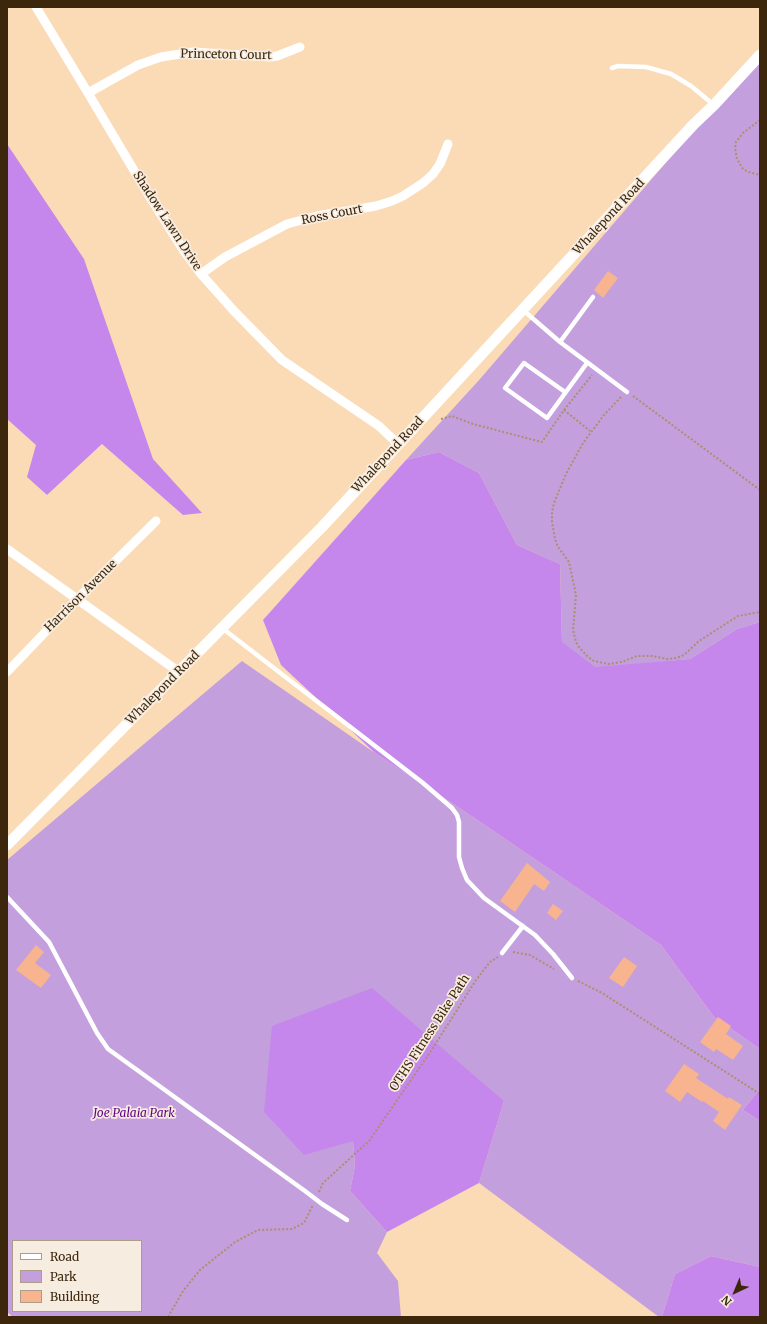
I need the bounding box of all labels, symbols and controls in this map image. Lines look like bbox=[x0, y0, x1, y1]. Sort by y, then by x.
street label: Princeton Court bbox=[180, 47, 272, 63]
street label: Shadow Lawn Drive bbox=[130, 169, 204, 273]
street label: Whalepond Road bbox=[570, 176, 648, 258]
street label: Ross Court bbox=[300, 202, 364, 228]
street label: Whalepond Road bbox=[349, 414, 427, 496]
street label: Harrison Avenue bbox=[42, 557, 120, 635]
street label: Whalepond Road bbox=[123, 648, 203, 728]
street label: OTHS Fitness Bike Path bbox=[387, 972, 473, 1094]
park label: Joe Palaia Park bbox=[93, 1107, 175, 1121]
legend bbox=[12, 1240, 142, 1312]
text: Road bbox=[50, 1249, 79, 1264]
text: Park bbox=[50, 1269, 77, 1284]
north arrow bbox=[715, 1272, 755, 1312]
text: Building bbox=[50, 1289, 99, 1304]
text: N bbox=[719, 1293, 735, 1309]

